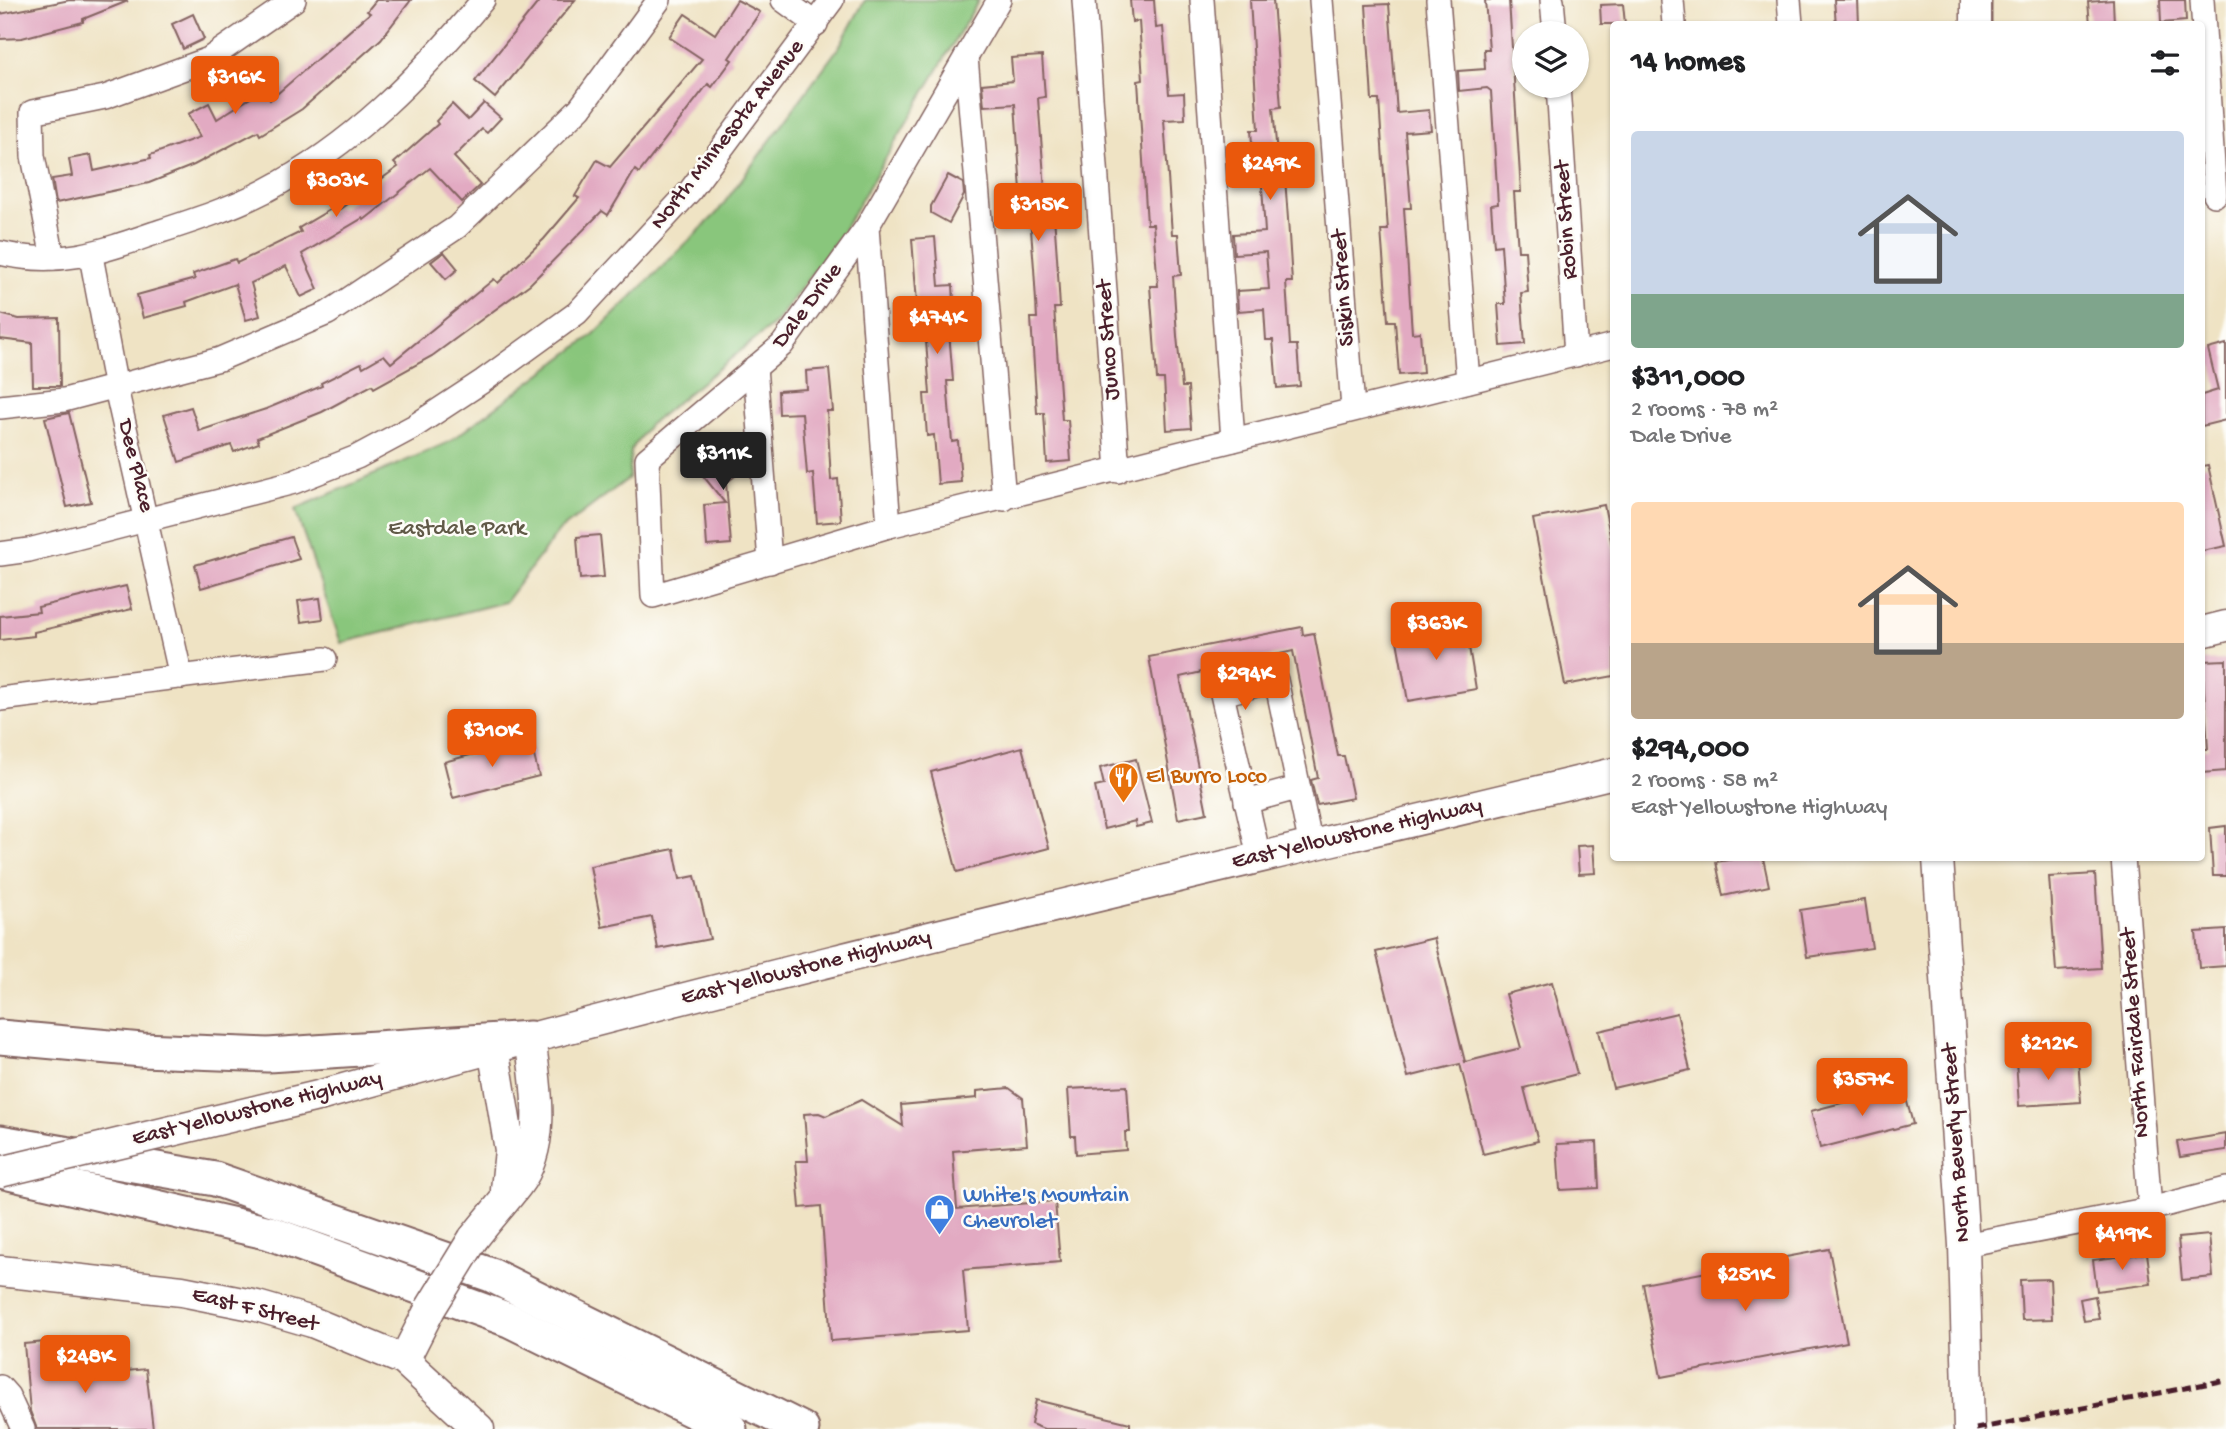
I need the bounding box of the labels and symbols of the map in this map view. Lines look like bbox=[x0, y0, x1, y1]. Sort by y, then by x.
street label: North Minnesota Avenue bbox=[645, 34, 811, 236]
pin: $316K bbox=[186, 57, 284, 116]
pin: $249K bbox=[1221, 142, 1319, 202]
street label: Robin Street bbox=[1549, 158, 1585, 280]
pin: $303K bbox=[287, 160, 385, 219]
pin: $315K bbox=[989, 184, 1087, 243]
street label: Siskin Street bbox=[1326, 227, 1362, 347]
street label: Dale Drive bbox=[766, 257, 850, 356]
street label: Junco Street bbox=[1091, 277, 1127, 401]
pin: $474K bbox=[888, 296, 986, 356]
street label: Dee Place bbox=[110, 415, 160, 516]
pin: $311K bbox=[674, 433, 772, 492]
park label: Eastdale Park bbox=[388, 516, 528, 543]
pin: $363K bbox=[1387, 602, 1485, 662]
pin: $294K bbox=[1196, 652, 1294, 712]
pin: $310K bbox=[443, 710, 541, 769]
restaurant icon: El Burro Loco bbox=[1106, 760, 1140, 804]
place label: El Burro Loco bbox=[1146, 764, 1267, 791]
street label: East Yellowstone Highway bbox=[1229, 792, 1485, 876]
street label: East Yellowstone Highway bbox=[678, 924, 934, 1012]
street label: North Fairdale Street bbox=[2115, 926, 2157, 1139]
pin: $212K bbox=[1999, 1023, 2097, 1082]
street label: North Beverly Street bbox=[1936, 1041, 1977, 1243]
pin: $357K bbox=[1813, 1058, 1911, 1118]
street label: East Yellowstone Highway bbox=[129, 1065, 385, 1153]
place label: White's Mountain Chevrolet bbox=[963, 1183, 1129, 1236]
shop icon: White's Mountain Chevrolet bbox=[923, 1192, 957, 1236]
pin: $419K bbox=[2073, 1212, 2171, 1272]
pin: $251K bbox=[1696, 1254, 1794, 1313]
street label: East F Street bbox=[189, 1281, 322, 1339]
pin: $248K bbox=[36, 1336, 134, 1395]

